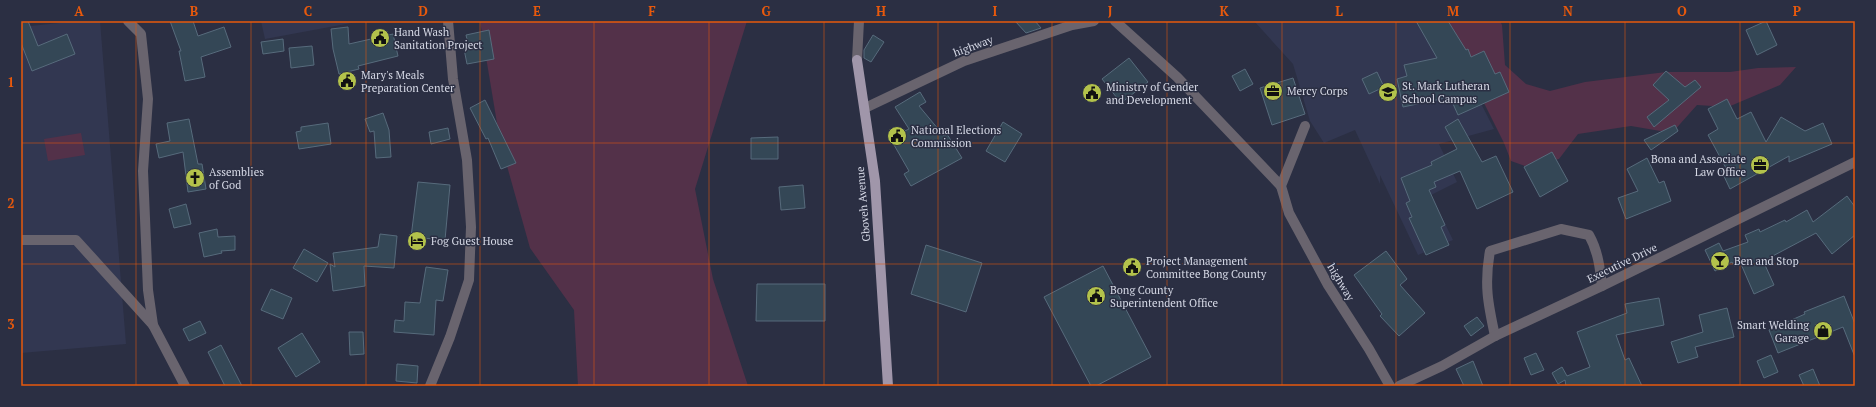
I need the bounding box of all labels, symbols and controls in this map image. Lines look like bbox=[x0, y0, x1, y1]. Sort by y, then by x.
text: A bbox=[74, 2, 84, 20]
text: B bbox=[190, 2, 198, 20]
text: C bbox=[304, 2, 312, 20]
text: D bbox=[418, 2, 428, 20]
text: E bbox=[533, 2, 541, 20]
text: F bbox=[648, 2, 656, 20]
text: G bbox=[761, 2, 771, 20]
text: H bbox=[876, 2, 886, 20]
text: I bbox=[993, 2, 998, 20]
text: J bbox=[1108, 2, 1113, 20]
text: K bbox=[1219, 2, 1229, 20]
text: L bbox=[1335, 2, 1343, 20]
text: M bbox=[1447, 2, 1459, 20]
text: N bbox=[1563, 2, 1573, 20]
text: O bbox=[1677, 2, 1687, 20]
text: P bbox=[1793, 2, 1801, 20]
place label: Hand Wash Sanitation Project bbox=[394, 25, 482, 52]
public building icon: Hand Wash Sanitation Project bbox=[369, 27, 391, 49]
street label: highway bbox=[951, 32, 995, 60]
place label: Mary's Meals Preparation Center bbox=[361, 68, 455, 95]
public building icon: Mary's Meals Preparation Center bbox=[336, 70, 358, 92]
text: 1 bbox=[7, 73, 15, 91]
place label: St. Mark Lutheran School Campus bbox=[1402, 79, 1490, 106]
place label: Ministry of Gender and Development bbox=[1106, 80, 1199, 107]
office icon: Mercy Corps bbox=[1262, 80, 1284, 102]
school or university icon: St. Mark Lutheran School Campus bbox=[1377, 81, 1399, 103]
public building icon: Ministry of Gender and Development bbox=[1081, 82, 1103, 104]
place label: Mercy Corps bbox=[1287, 84, 1348, 98]
place label: National Elections Commission bbox=[911, 123, 1002, 150]
public building icon: National Elections Commission bbox=[886, 125, 908, 147]
place label: Bona and Associate Law Office bbox=[1651, 152, 1746, 179]
office icon: Bona and Associate Law Office bbox=[1749, 154, 1771, 176]
place label: Assemblies of God bbox=[209, 165, 264, 192]
street label: Gboveh Avenue bbox=[853, 165, 873, 242]
church icon: Assemblies of God bbox=[184, 167, 206, 189]
text: 2 bbox=[7, 194, 15, 212]
hotel icon: Fog Guest House bbox=[406, 230, 428, 252]
place label: Fog Guest House bbox=[431, 234, 514, 248]
street label: Executive Drive bbox=[1585, 240, 1660, 286]
bar icon: Ben and Stop bbox=[1709, 250, 1731, 272]
place label: Project Management Committee Bong County bbox=[1146, 254, 1267, 281]
place label: Ben and Stop bbox=[1734, 254, 1799, 268]
public building icon: Project Management Committee Bong County bbox=[1121, 256, 1143, 278]
street label: highway bbox=[1324, 261, 1358, 304]
place label: Bong County Superintendent Office bbox=[1110, 283, 1219, 310]
public building icon: Bong County Superintendent Office bbox=[1085, 285, 1107, 307]
text: 3 bbox=[7, 315, 15, 333]
place label: Smart Welding Garage bbox=[1737, 318, 1809, 345]
shop icon: Smart Welding Garage bbox=[1812, 320, 1834, 342]

